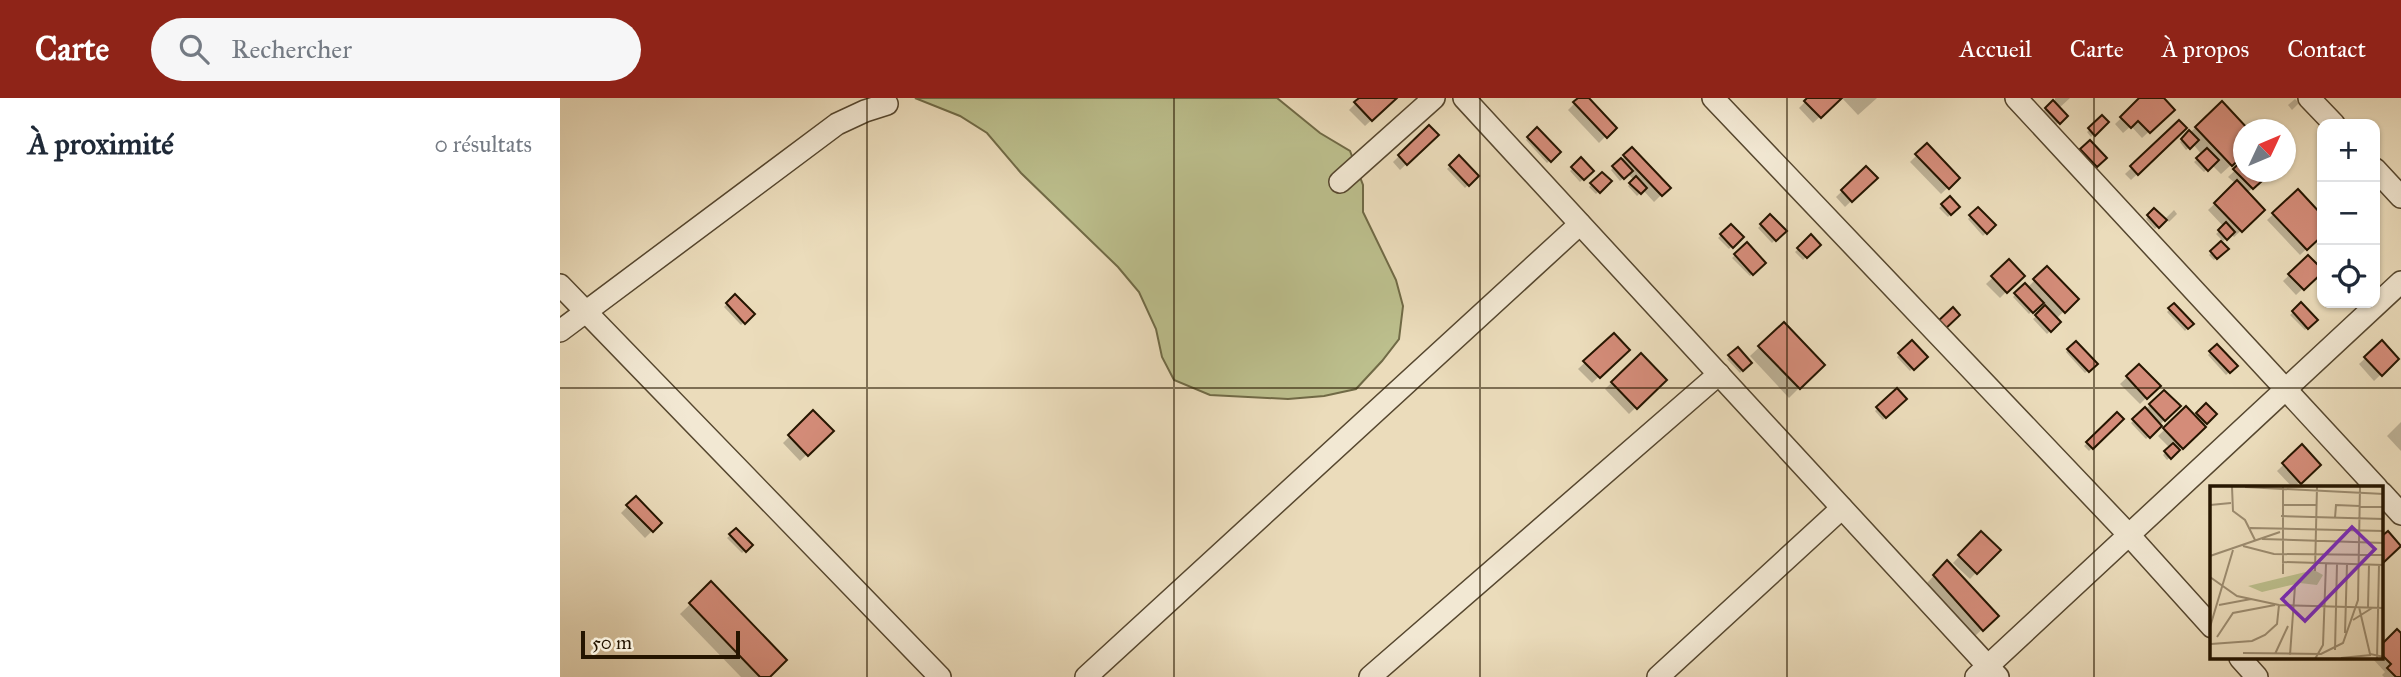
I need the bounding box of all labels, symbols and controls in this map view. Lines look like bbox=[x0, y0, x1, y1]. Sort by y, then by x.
search box bbox=[151, 18, 641, 81]
text: Carte bbox=[35, 29, 109, 69]
icon: search bbox=[175, 30, 213, 68]
text: Rechercher bbox=[231, 33, 352, 65]
text: Accueil bbox=[1960, 34, 2032, 64]
text: Carte bbox=[2070, 34, 2124, 64]
text: À propos bbox=[2162, 34, 2249, 64]
text: Contact bbox=[2287, 34, 2366, 64]
north arrow bbox=[2233, 119, 2296, 182]
map controls bbox=[2317, 119, 2380, 308]
button: + bbox=[2317, 119, 2380, 182]
text: À proximité bbox=[28, 126, 174, 162]
text: 0 résultats bbox=[434, 130, 532, 158]
button: − bbox=[2317, 182, 2380, 245]
button: locate bbox=[2317, 245, 2380, 308]
inset map bbox=[2210, 486, 2384, 660]
scale bar bbox=[581, 628, 740, 660]
text: 50 m bbox=[592, 631, 632, 654]

